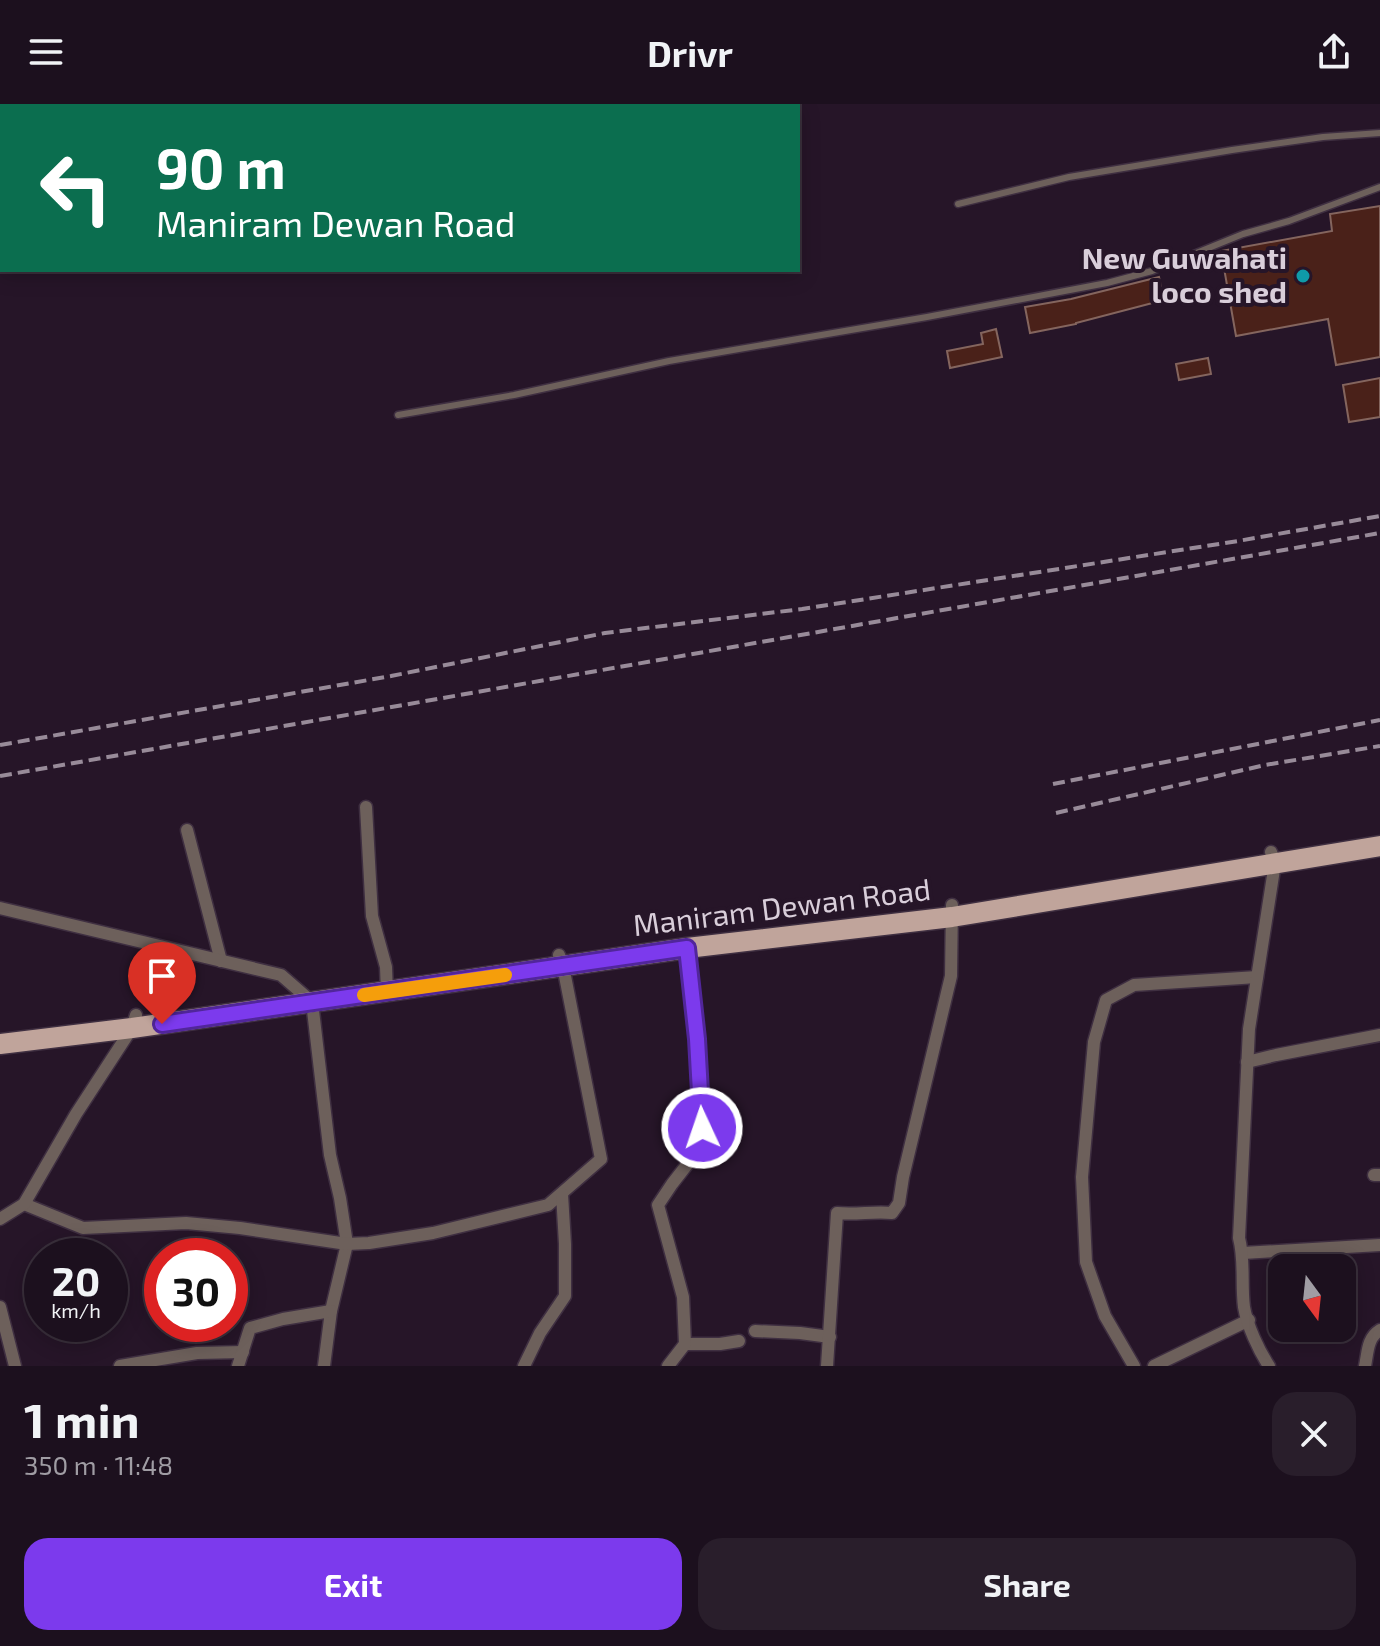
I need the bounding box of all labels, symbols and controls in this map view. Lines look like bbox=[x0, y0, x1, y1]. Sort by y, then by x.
icon: menu bbox=[24, 30, 68, 74]
icon: share bbox=[1312, 30, 1356, 74]
text: Drivr bbox=[647, 31, 733, 74]
text: 90 m bbox=[156, 133, 286, 200]
icon: left bbox=[24, 136, 128, 240]
text: Maniram Dewan Road bbox=[156, 201, 515, 244]
place label: New Guwahati loco shed bbox=[1082, 239, 1287, 309]
marker: New Guwahati loco shed bbox=[1294, 267, 1312, 285]
street label: Maniram Dewan Road bbox=[631, 870, 933, 942]
pin bbox=[128, 942, 196, 1024]
icon: arrive bbox=[140, 954, 184, 998]
position arrow bbox=[660, 1086, 744, 1170]
speed limit sign: 30 bbox=[144, 1238, 248, 1342]
north arrow bbox=[1268, 1254, 1356, 1342]
map controls bbox=[1268, 1254, 1356, 1342]
text: 20 bbox=[52, 1256, 100, 1304]
text: km/h bbox=[51, 1298, 101, 1322]
text: 1 min bbox=[24, 1390, 140, 1448]
button: close bbox=[1272, 1392, 1356, 1476]
text: 350 m · 11:48 bbox=[24, 1449, 173, 1480]
button: Exit bbox=[24, 1538, 682, 1630]
button: Share bbox=[698, 1538, 1356, 1630]

